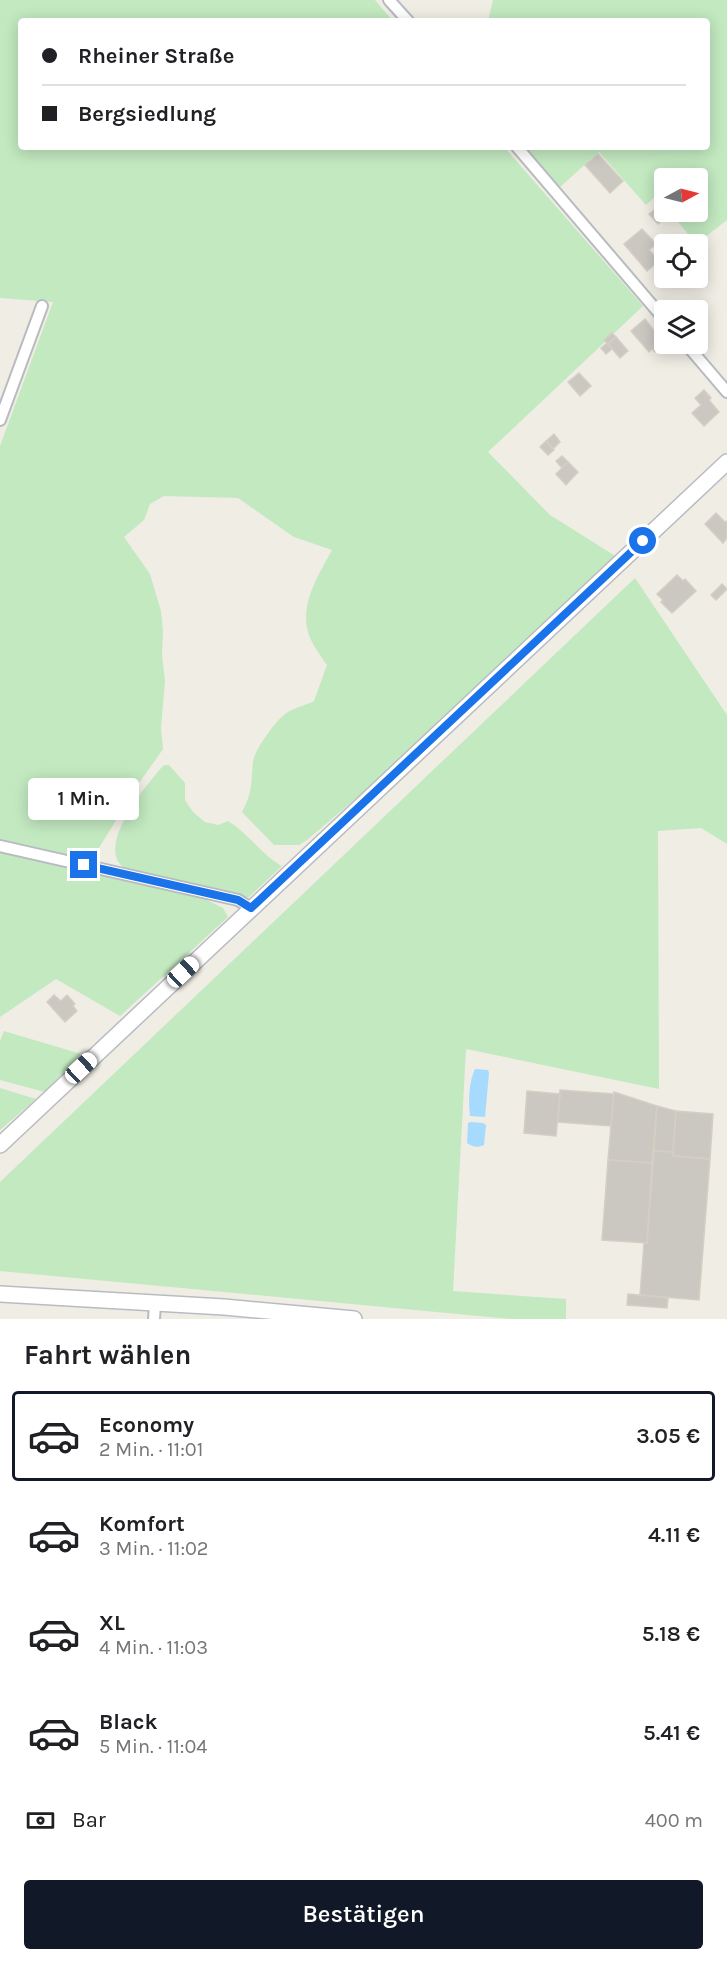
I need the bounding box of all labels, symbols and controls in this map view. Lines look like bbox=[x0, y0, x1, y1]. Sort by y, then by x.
text: Rheiner Straße bbox=[78, 43, 234, 69]
text: Bergsiedlung bbox=[78, 101, 216, 127]
north arrow bbox=[654, 168, 708, 222]
map controls bbox=[654, 168, 708, 354]
button: locate bbox=[654, 234, 708, 288]
button: layers bbox=[654, 300, 708, 354]
route start bbox=[629, 527, 656, 554]
callout: 1 Min. bbox=[28, 778, 140, 820]
text: 1 Min. bbox=[57, 787, 110, 810]
route end bbox=[70, 851, 97, 878]
car bbox=[164, 953, 202, 991]
car bbox=[62, 1049, 100, 1087]
text: Fahrt wählen bbox=[24, 1339, 191, 1371]
icon: car bbox=[27, 1409, 81, 1463]
text: Economy bbox=[99, 1412, 194, 1438]
text: 3.05 € bbox=[636, 1423, 700, 1449]
text: 2 Min. · 11:01 bbox=[99, 1438, 203, 1461]
icon: car bbox=[27, 1508, 81, 1562]
text: Komfort bbox=[99, 1511, 185, 1537]
text: 4.11 € bbox=[648, 1522, 700, 1548]
text: 3 Min. · 11:02 bbox=[99, 1537, 208, 1560]
icon: car bbox=[27, 1607, 81, 1661]
text: XL bbox=[99, 1610, 125, 1636]
text: 5.18 € bbox=[642, 1621, 700, 1647]
text: 4 Min. · 11:03 bbox=[99, 1636, 208, 1659]
icon: car bbox=[27, 1706, 81, 1760]
text: Black bbox=[99, 1709, 158, 1735]
text: 5.41 € bbox=[643, 1720, 700, 1746]
text: 5 Min. · 11:04 bbox=[99, 1735, 208, 1758]
icon: cash bbox=[24, 1804, 57, 1837]
text: Bar bbox=[72, 1807, 106, 1833]
text: 400 m bbox=[645, 1809, 703, 1832]
button: Bestätigen bbox=[24, 1880, 703, 1949]

